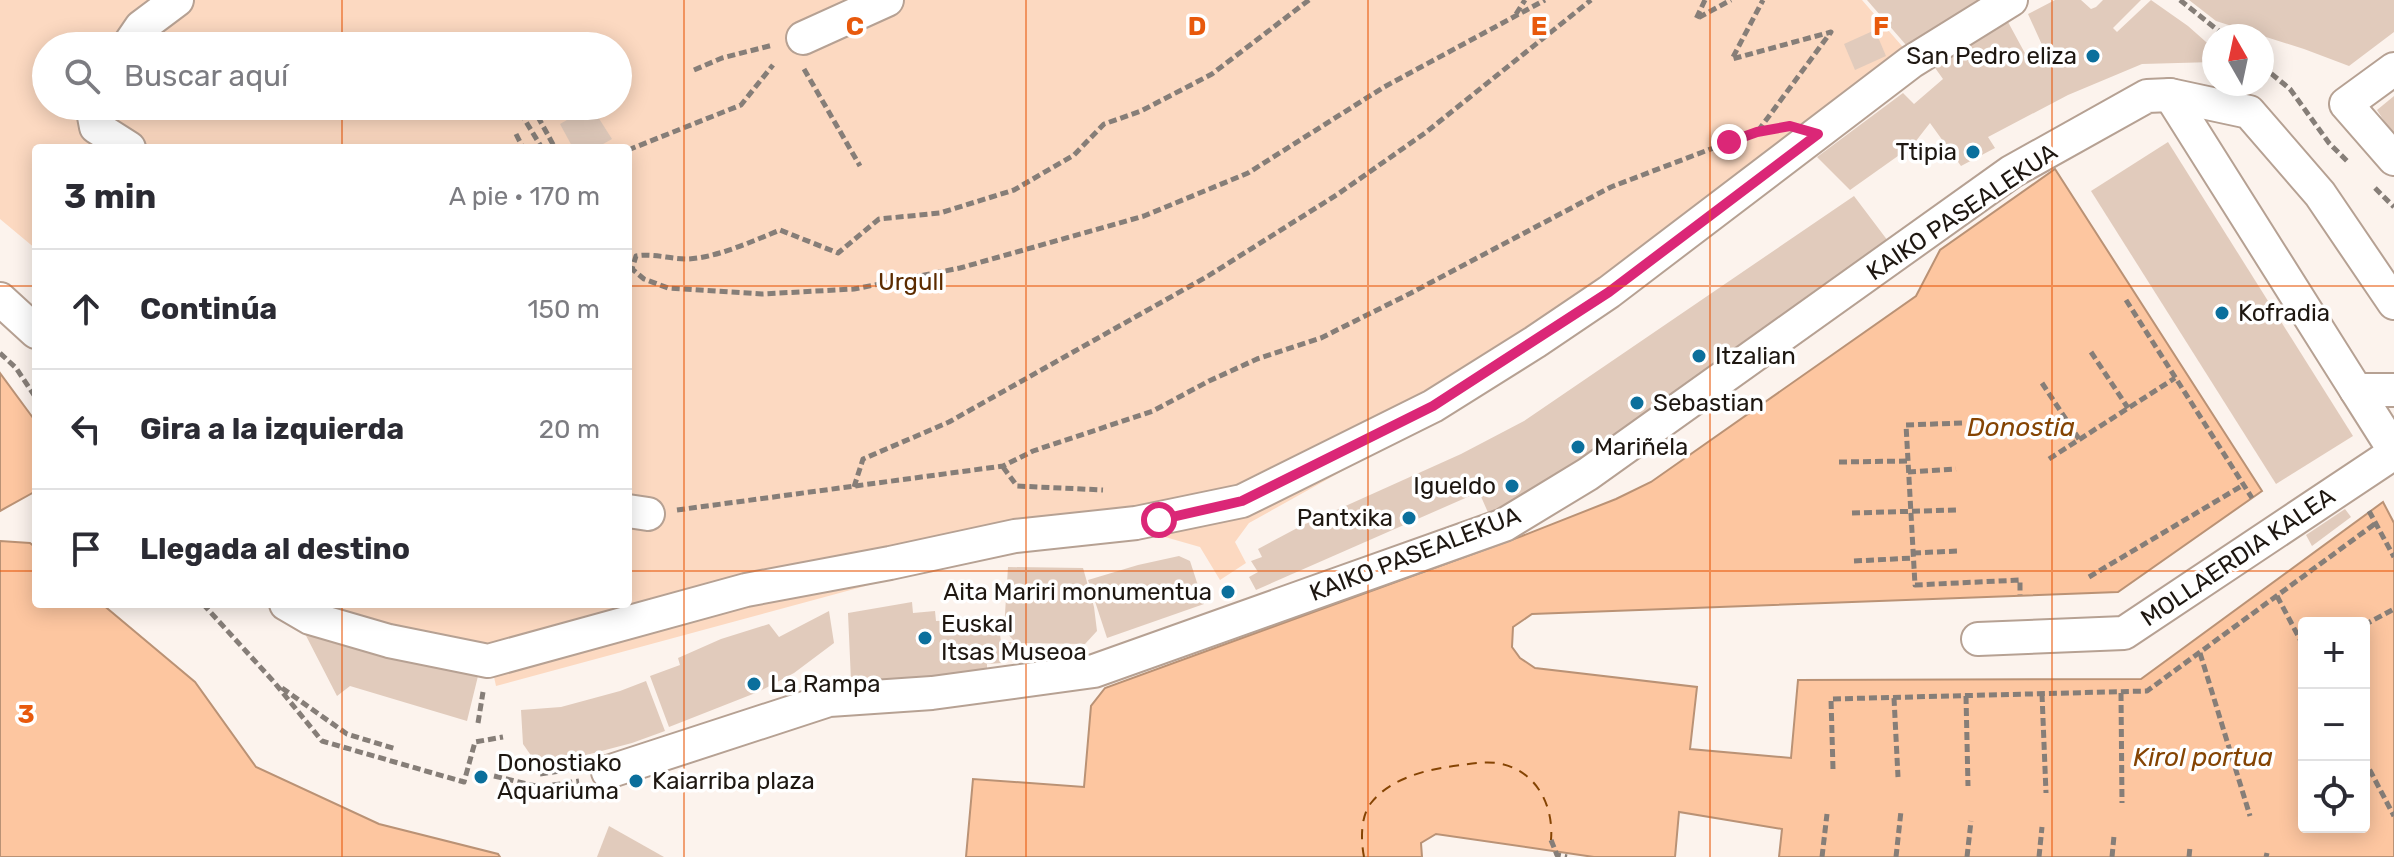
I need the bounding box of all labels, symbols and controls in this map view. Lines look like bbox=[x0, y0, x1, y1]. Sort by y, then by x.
text: C bbox=[846, 11, 864, 42]
text: D bbox=[1188, 11, 1206, 42]
text: E bbox=[1531, 11, 1547, 42]
text: F bbox=[1873, 11, 1889, 42]
north arrow bbox=[2202, 24, 2274, 96]
search box bbox=[32, 32, 632, 120]
place label: San Pedro eliza bbox=[1906, 42, 2077, 70]
marker: San Pedro eliza bbox=[2084, 47, 2102, 65]
icon: search bbox=[60, 54, 104, 98]
text: Buscar aquí bbox=[124, 58, 288, 94]
route end bbox=[1711, 124, 1747, 160]
street label: KAIKO PASEALEKUA bbox=[1861, 138, 2063, 286]
place label: Ttipia bbox=[1895, 138, 1957, 166]
marker: Ttipia bbox=[1964, 143, 1982, 161]
text: 3 min bbox=[64, 176, 156, 217]
text: A pie · 170 m bbox=[449, 181, 600, 212]
park label: Urgull bbox=[878, 268, 944, 296]
icon: ahead bbox=[64, 287, 108, 331]
text: Continúa bbox=[140, 291, 277, 327]
text: 150 m bbox=[527, 294, 600, 325]
place label: Kofradia bbox=[2238, 299, 2330, 327]
marker: Kofradia bbox=[2213, 304, 2231, 322]
place label: Itzalian bbox=[1715, 342, 1796, 370]
marker: Itzalian bbox=[1690, 347, 1708, 365]
place label: Sebastian bbox=[1653, 389, 1764, 417]
marker: Sebastian bbox=[1628, 394, 1646, 412]
icon: left bbox=[64, 407, 108, 451]
text: Gira a la izquierda bbox=[140, 411, 404, 447]
water label: Donostia bbox=[1967, 412, 2075, 443]
text: 20 m bbox=[539, 414, 600, 445]
place label: Mariñela bbox=[1594, 433, 1688, 461]
marker: Mariñela bbox=[1569, 438, 1587, 456]
place label: Igueldo bbox=[1413, 472, 1496, 500]
marker: Igueldo bbox=[1503, 477, 1521, 495]
street label: MOLLAERDIA KALEA bbox=[2136, 482, 2340, 632]
street label: KAIKO PASEALEKUA bbox=[1306, 501, 1524, 607]
route start bbox=[1141, 502, 1177, 538]
place label: Pantxika bbox=[1297, 504, 1393, 532]
marker: Pantxika bbox=[1400, 509, 1418, 527]
icon: arrive bbox=[64, 527, 108, 571]
text: Llegada al destino bbox=[140, 531, 410, 567]
place label: Aita Mariri monumentua bbox=[943, 578, 1212, 606]
marker: Aita Mariri monumentua bbox=[1219, 583, 1237, 601]
place label: Euskal Itsas Museoa bbox=[941, 610, 1087, 666]
map controls bbox=[2298, 617, 2370, 833]
button: + bbox=[2298, 617, 2370, 689]
marker: Euskal Itsas Museoa bbox=[916, 629, 934, 647]
place label: La Rampa bbox=[770, 670, 881, 698]
marker: La Rampa bbox=[745, 675, 763, 693]
button: − bbox=[2298, 689, 2370, 761]
text: 3 bbox=[17, 699, 35, 730]
water label: Kirol portua bbox=[2133, 742, 2273, 773]
place label: Donostiako Aquariuma bbox=[497, 749, 622, 805]
button: locate bbox=[2298, 761, 2370, 833]
place label: Kaiarriba plaza bbox=[652, 767, 815, 795]
marker: Donostiako Aquariuma bbox=[472, 768, 490, 786]
marker: Kaiarriba plaza bbox=[627, 772, 645, 790]

